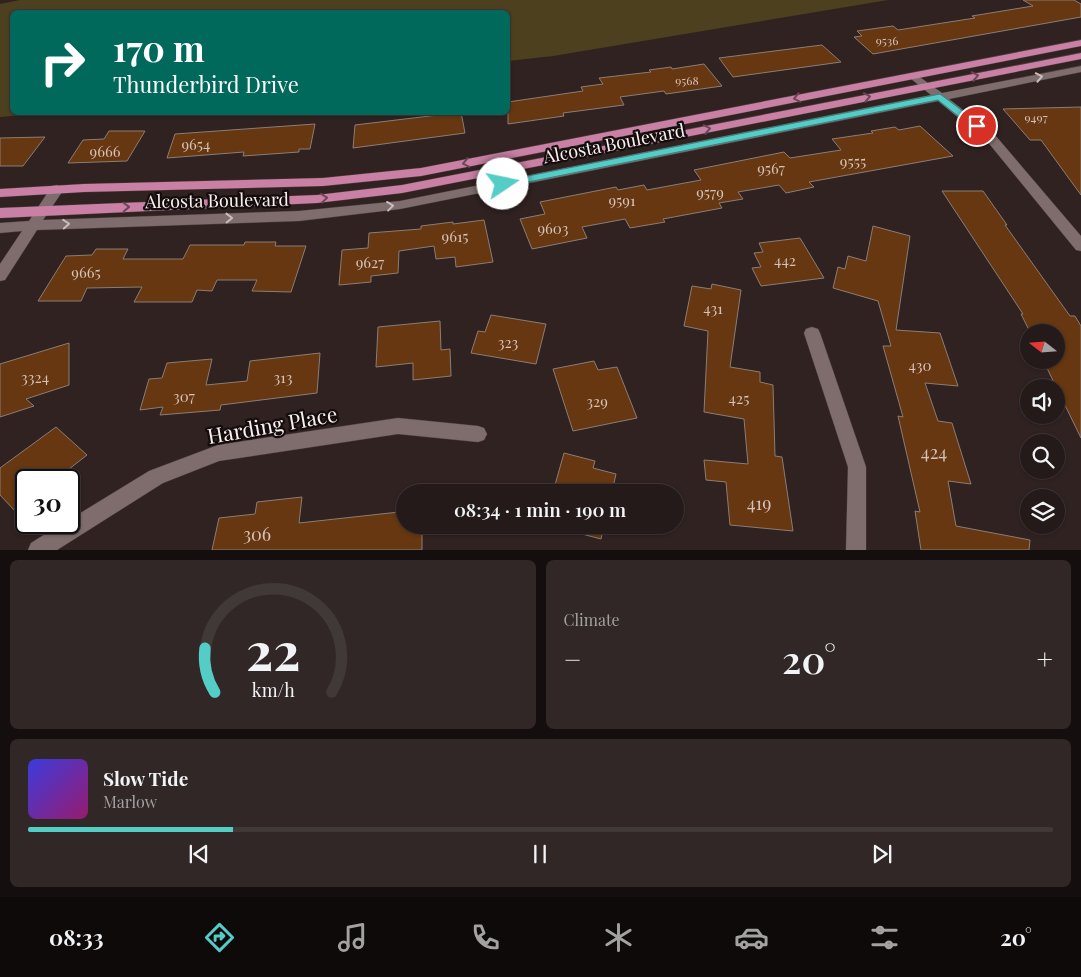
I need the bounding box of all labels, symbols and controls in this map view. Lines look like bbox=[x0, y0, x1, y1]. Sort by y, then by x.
text: 170 m bbox=[113, 24, 205, 71]
icon: right bbox=[30, 30, 95, 95]
house number: 9536 bbox=[876, 32, 898, 48]
text: Thunderbird Drive bbox=[113, 69, 299, 99]
house number: 9568 bbox=[675, 72, 699, 88]
one-way arrow bbox=[970, 72, 979, 82]
one-way arrow bbox=[1035, 73, 1043, 83]
one-way arrow bbox=[793, 93, 802, 103]
one-way arrow bbox=[862, 93, 871, 103]
pin bbox=[956, 105, 998, 147]
house number: 9497 bbox=[1024, 109, 1048, 125]
icon: arrive bbox=[963, 112, 991, 140]
street label: Alcosta Boulevard bbox=[540, 117, 687, 169]
one-way arrow bbox=[703, 124, 712, 134]
house number: 9654 bbox=[181, 134, 211, 154]
house number: 9666 bbox=[90, 141, 121, 161]
house number: 9555 bbox=[840, 151, 866, 171]
one-way arrow bbox=[461, 157, 470, 168]
position arrow bbox=[476, 157, 528, 209]
house number: 9567 bbox=[757, 158, 785, 178]
house number: 9579 bbox=[696, 182, 724, 202]
street label: Alcosta Boulevard bbox=[144, 187, 290, 213]
house number: 9591 bbox=[608, 190, 636, 210]
one-way arrow bbox=[320, 193, 328, 204]
one-way arrow bbox=[387, 201, 395, 212]
one-way arrow bbox=[123, 202, 131, 213]
one-way arrow bbox=[225, 213, 233, 223]
one-way arrow bbox=[62, 218, 70, 229]
house number: 9603 bbox=[537, 218, 569, 238]
house number: 9615 bbox=[442, 226, 469, 246]
house number: 442 bbox=[774, 250, 796, 270]
house number: 9627 bbox=[356, 252, 384, 272]
house number: 9665 bbox=[71, 262, 101, 282]
house number: 431 bbox=[703, 298, 723, 318]
north arrow bbox=[1020, 324, 1065, 369]
map controls bbox=[1020, 324, 1065, 534]
house number: 323 bbox=[498, 332, 519, 352]
house number: 430 bbox=[909, 355, 931, 375]
house number: 3324 bbox=[21, 367, 49, 387]
house number: 313 bbox=[274, 367, 293, 387]
button: sound bbox=[1020, 379, 1065, 424]
house number: 307 bbox=[173, 386, 195, 406]
house number: 425 bbox=[729, 388, 749, 408]
house number: 329 bbox=[586, 391, 608, 411]
street label: Harding Place bbox=[205, 399, 339, 449]
button: search bbox=[1020, 434, 1065, 479]
house number: 424 bbox=[921, 440, 947, 464]
speed limit sign: 30 bbox=[15, 469, 80, 534]
button: layers bbox=[1020, 489, 1065, 534]
house number: 419 bbox=[747, 491, 771, 515]
text: 08:34 · 1 min · 190 m bbox=[454, 496, 626, 522]
house number: 306 bbox=[243, 522, 271, 546]
text: Climate bbox=[564, 609, 620, 630]
text: 22 bbox=[246, 615, 300, 684]
text: 20° bbox=[782, 633, 836, 684]
text: − bbox=[564, 640, 582, 677]
text: + bbox=[1037, 640, 1053, 677]
text: km/h bbox=[251, 678, 295, 701]
text: Slow Tide bbox=[103, 765, 188, 791]
text: Marlow bbox=[103, 791, 157, 812]
icon: previous bbox=[185, 840, 213, 868]
icon: pause bbox=[526, 840, 554, 868]
icon: next bbox=[868, 840, 896, 868]
icon: directions bbox=[202, 920, 237, 955]
icon: music bbox=[335, 920, 370, 955]
icon: phone bbox=[468, 920, 503, 955]
icon: climate bbox=[601, 920, 636, 955]
icon: car bbox=[734, 920, 769, 955]
icon: filters bbox=[867, 920, 902, 955]
text: 08:33 bbox=[49, 922, 103, 952]
text: 20° bbox=[1000, 922, 1032, 952]

